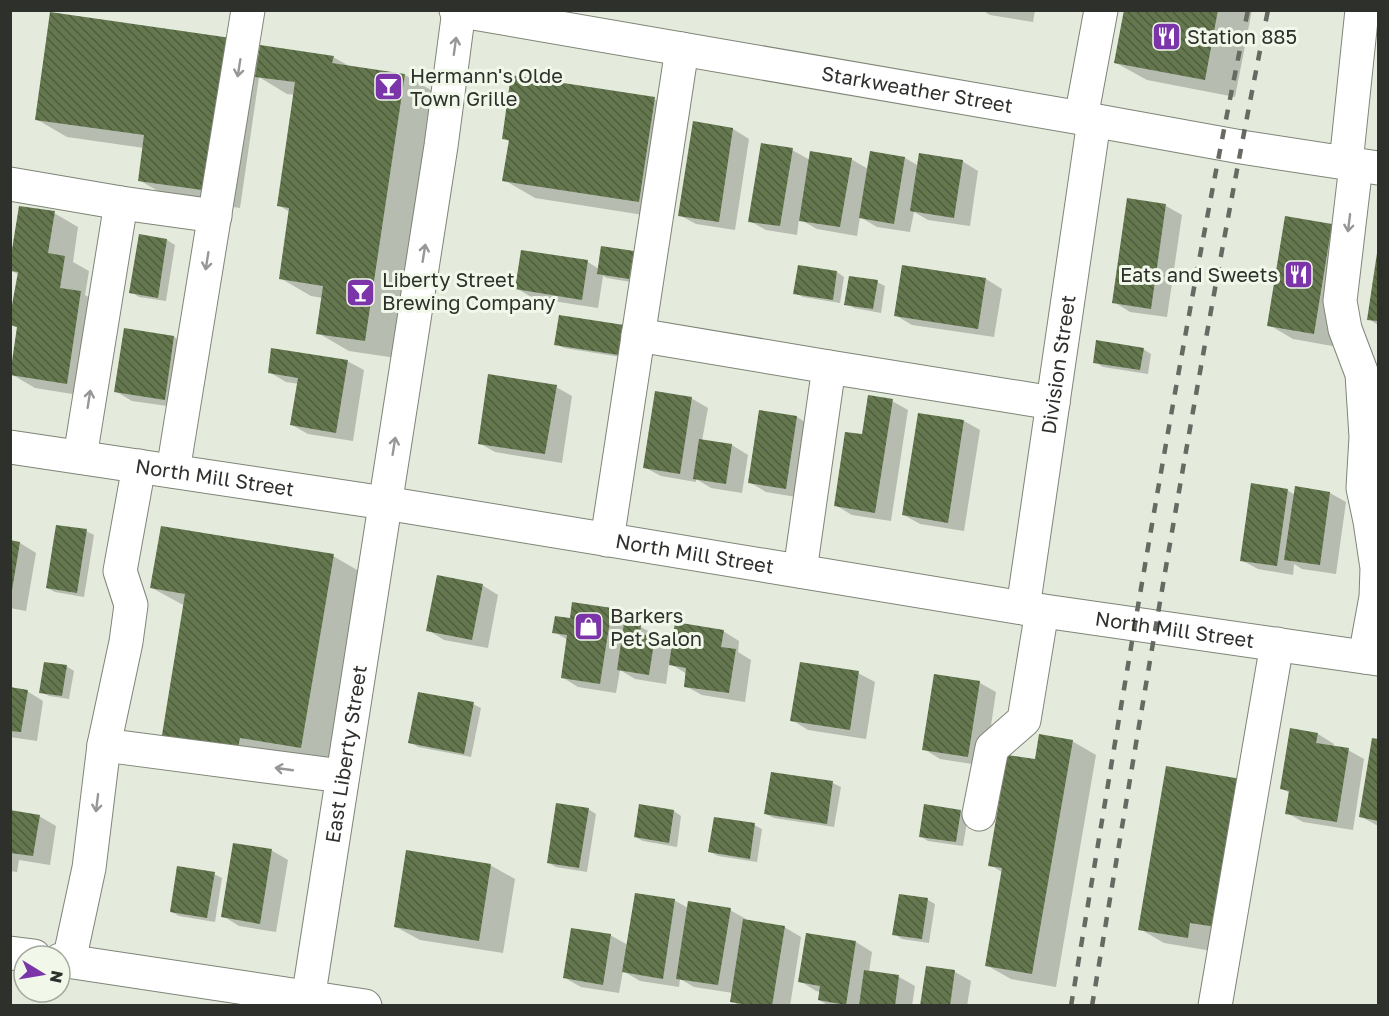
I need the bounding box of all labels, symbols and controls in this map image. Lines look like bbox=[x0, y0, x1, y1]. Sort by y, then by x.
restaurant icon: Station 885 bbox=[1150, 21, 1182, 53]
place label: Station 885 bbox=[1187, 24, 1297, 48]
one-way arrow bbox=[449, 37, 460, 57]
one-way arrow bbox=[233, 58, 244, 78]
street label: Starkweather Street bbox=[820, 60, 1015, 117]
place label: Hermann's Olde Town Grille bbox=[410, 63, 563, 110]
bar icon: Hermann's Olde Town Grille bbox=[373, 71, 405, 103]
one-way arrow bbox=[1343, 212, 1354, 232]
one-way arrow bbox=[419, 244, 430, 263]
one-way arrow bbox=[202, 250, 213, 270]
restaurant icon: Eats and Sweets bbox=[1283, 259, 1315, 291]
place label: Eats and Sweets bbox=[1120, 262, 1278, 286]
place label: Liberty Street Brewing Company bbox=[382, 267, 556, 314]
bar icon: Liberty Street Brewing Company bbox=[345, 276, 377, 308]
street label: Division Street bbox=[1035, 293, 1080, 436]
one-way arrow bbox=[84, 390, 95, 410]
one-way arrow bbox=[389, 436, 400, 456]
street label: North Mill Street bbox=[134, 453, 296, 500]
street label: North Mill Street bbox=[614, 528, 776, 578]
place label: Barkers Pet Salon bbox=[610, 603, 702, 650]
street label: North Mill Street bbox=[1094, 606, 1256, 652]
shop icon: Barkers Pet Salon bbox=[573, 611, 605, 643]
street label: East Liberty Street bbox=[320, 663, 371, 844]
one-way arrow bbox=[275, 763, 295, 774]
one-way arrow bbox=[91, 792, 102, 812]
north arrow bbox=[12, 944, 72, 1004]
text: N bbox=[46, 969, 68, 985]

